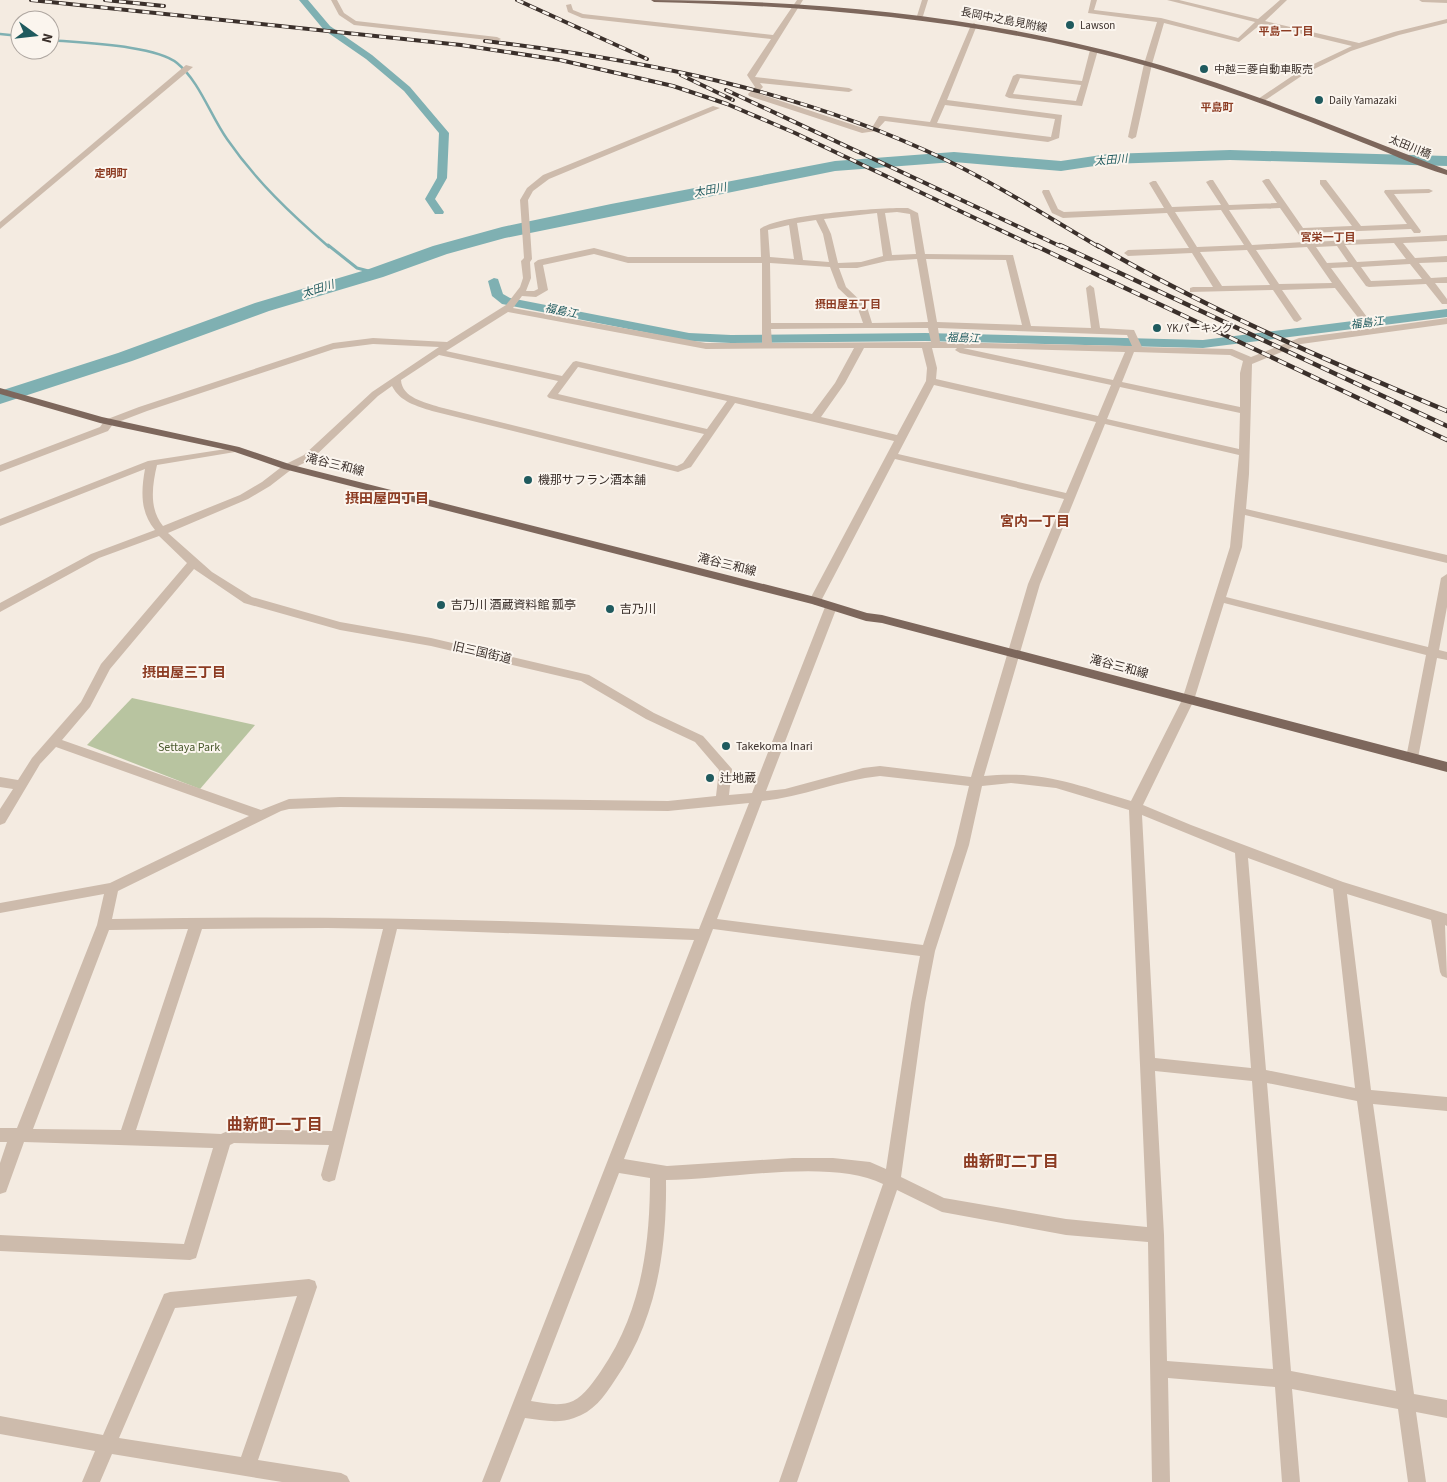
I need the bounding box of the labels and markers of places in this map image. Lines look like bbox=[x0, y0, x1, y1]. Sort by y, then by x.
place label: Lawson bbox=[1080, 18, 1115, 33]
marker: Lawson bbox=[1064, 19, 1076, 31]
place label: 中越三菱自動車販売 bbox=[1214, 62, 1313, 77]
marker: 中越三菱自動車販売 bbox=[1198, 63, 1210, 75]
place label: Daily Yamazaki bbox=[1329, 93, 1397, 108]
marker: Daily Yamazaki bbox=[1313, 94, 1325, 106]
place label: YKパーキング bbox=[1166, 321, 1233, 336]
marker: YKパーキング bbox=[1151, 322, 1163, 334]
place label: 機那サフラン酒本舗 bbox=[538, 472, 646, 489]
marker: 機那サフラン酒本舗 bbox=[522, 474, 534, 486]
place label: 吉乃川 酒蔵資料館 瓢亭 bbox=[451, 597, 576, 614]
marker: 吉乃川 酒蔵資料館 瓢亭 bbox=[435, 599, 447, 611]
place label: 吉乃川 bbox=[620, 601, 656, 618]
marker: 吉乃川 bbox=[604, 603, 616, 615]
place label: Takekoma Inari bbox=[736, 738, 813, 755]
marker: Takekoma Inari bbox=[720, 740, 732, 752]
place label: 辻地蔵 bbox=[720, 770, 756, 787]
marker: 辻地蔵 bbox=[704, 772, 716, 784]

